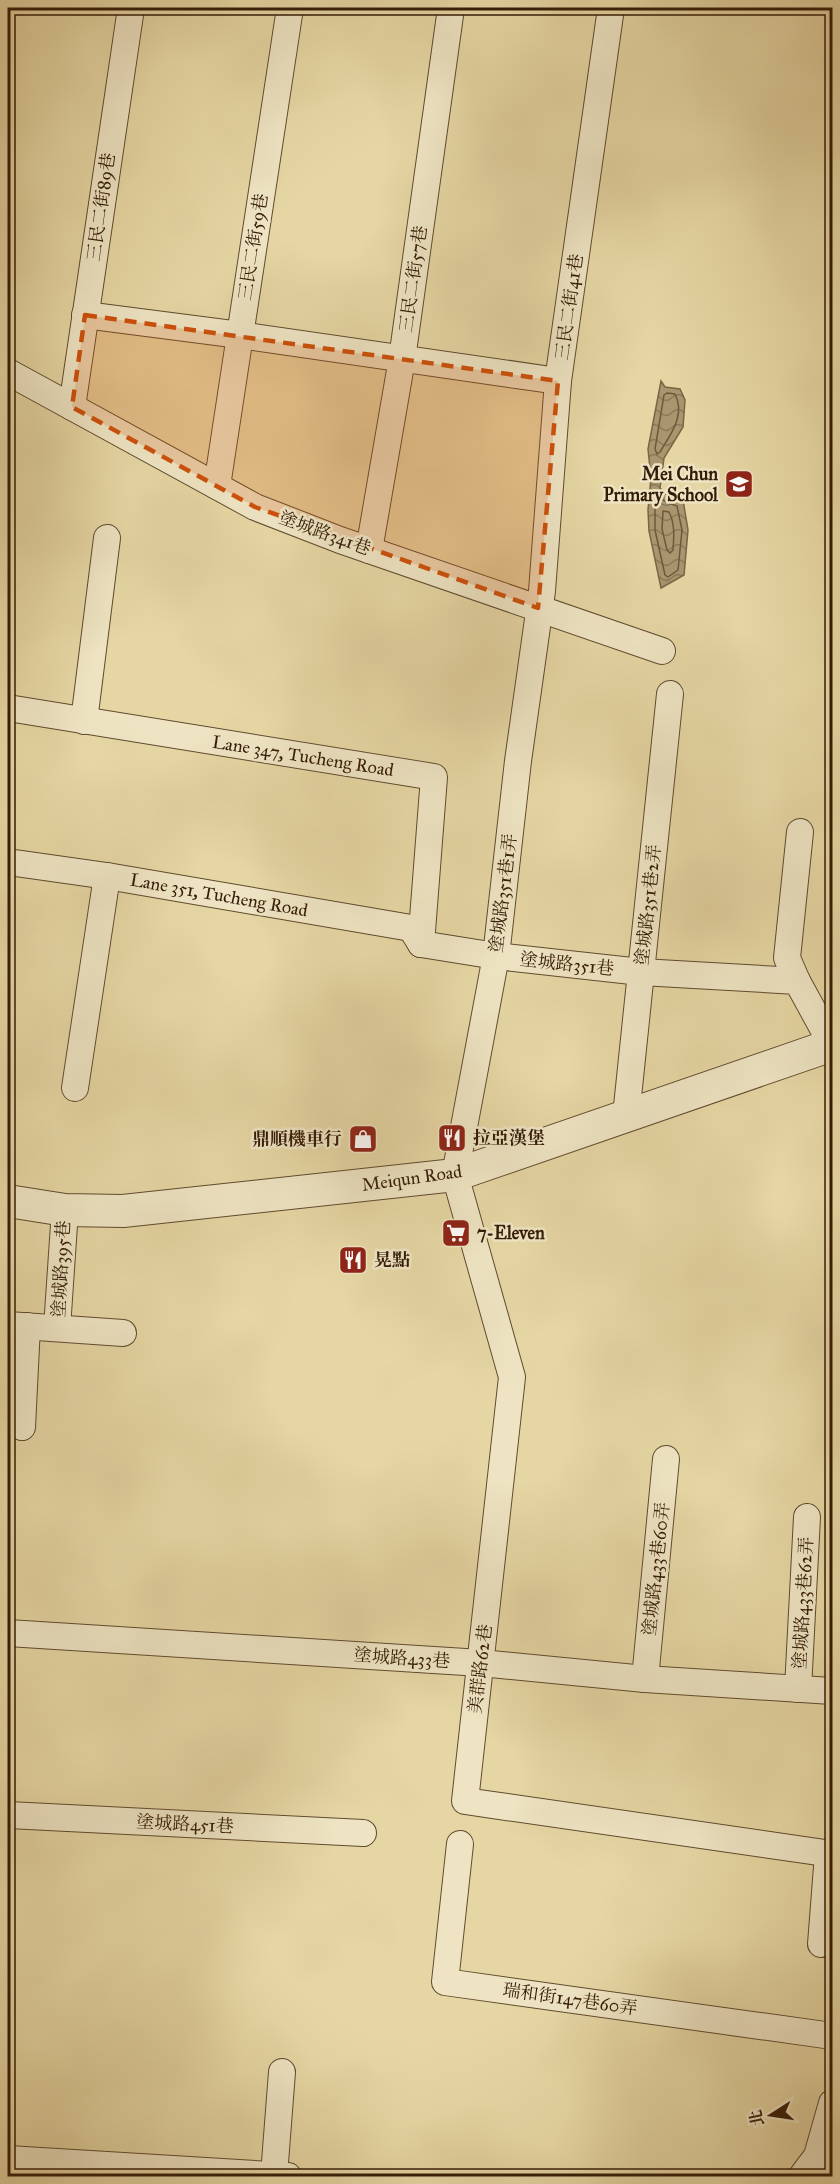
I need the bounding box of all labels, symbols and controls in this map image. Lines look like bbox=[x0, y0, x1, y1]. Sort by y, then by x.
street label: 三民二街89巷 bbox=[83, 151, 119, 263]
street label: 三民二街59巷 bbox=[234, 192, 272, 302]
street label: 三民二街57巷 bbox=[395, 224, 431, 334]
street label: 三民二街41巷 bbox=[551, 252, 587, 362]
place label: Mei Chun Primary School bbox=[603, 463, 719, 507]
school or university icon: Mei Chun Primary School bbox=[723, 468, 755, 500]
street label: 塗城路341巷 bbox=[276, 506, 374, 560]
street label: Lane 347, Tucheng Road bbox=[211, 731, 395, 782]
street label: 塗城路351巷1弄 bbox=[485, 832, 521, 954]
street label: 塗城路351巷2弄 bbox=[631, 843, 665, 967]
street label: Lane 351, Tucheng Road bbox=[128, 869, 310, 922]
street label: 塗城路351巷 bbox=[519, 948, 615, 980]
restaurant icon: 拉亞漢堡 bbox=[436, 1122, 468, 1154]
shop icon: 鼎順機車行 bbox=[347, 1123, 379, 1155]
place label: 拉亞漢堡 bbox=[473, 1127, 545, 1149]
place label: 鼎順機車行 bbox=[252, 1128, 342, 1150]
street label: Meiqun Road bbox=[361, 1160, 464, 1197]
supermarket icon: 7-Eleven bbox=[440, 1217, 472, 1249]
street label: 塗城路395巷 bbox=[47, 1220, 75, 1318]
place label: 7-Eleven bbox=[477, 1222, 545, 1244]
restaurant icon: 晃點 bbox=[337, 1244, 369, 1276]
place label: 晃點 bbox=[374, 1249, 410, 1271]
street label: 塗城路433巷60弄 bbox=[638, 1501, 674, 1637]
street label: 塗城路433巷62弄 bbox=[789, 1536, 817, 1670]
street label: 美群路62巷 bbox=[464, 1623, 496, 1715]
street label: 塗城路433巷 bbox=[353, 1644, 451, 1672]
street label: 塗城路451巷 bbox=[136, 1810, 234, 1838]
street label: 瑞和街147巷60弄 bbox=[501, 1979, 639, 2019]
north arrow bbox=[741, 2085, 801, 2145]
text: 北 bbox=[746, 2108, 768, 2128]

